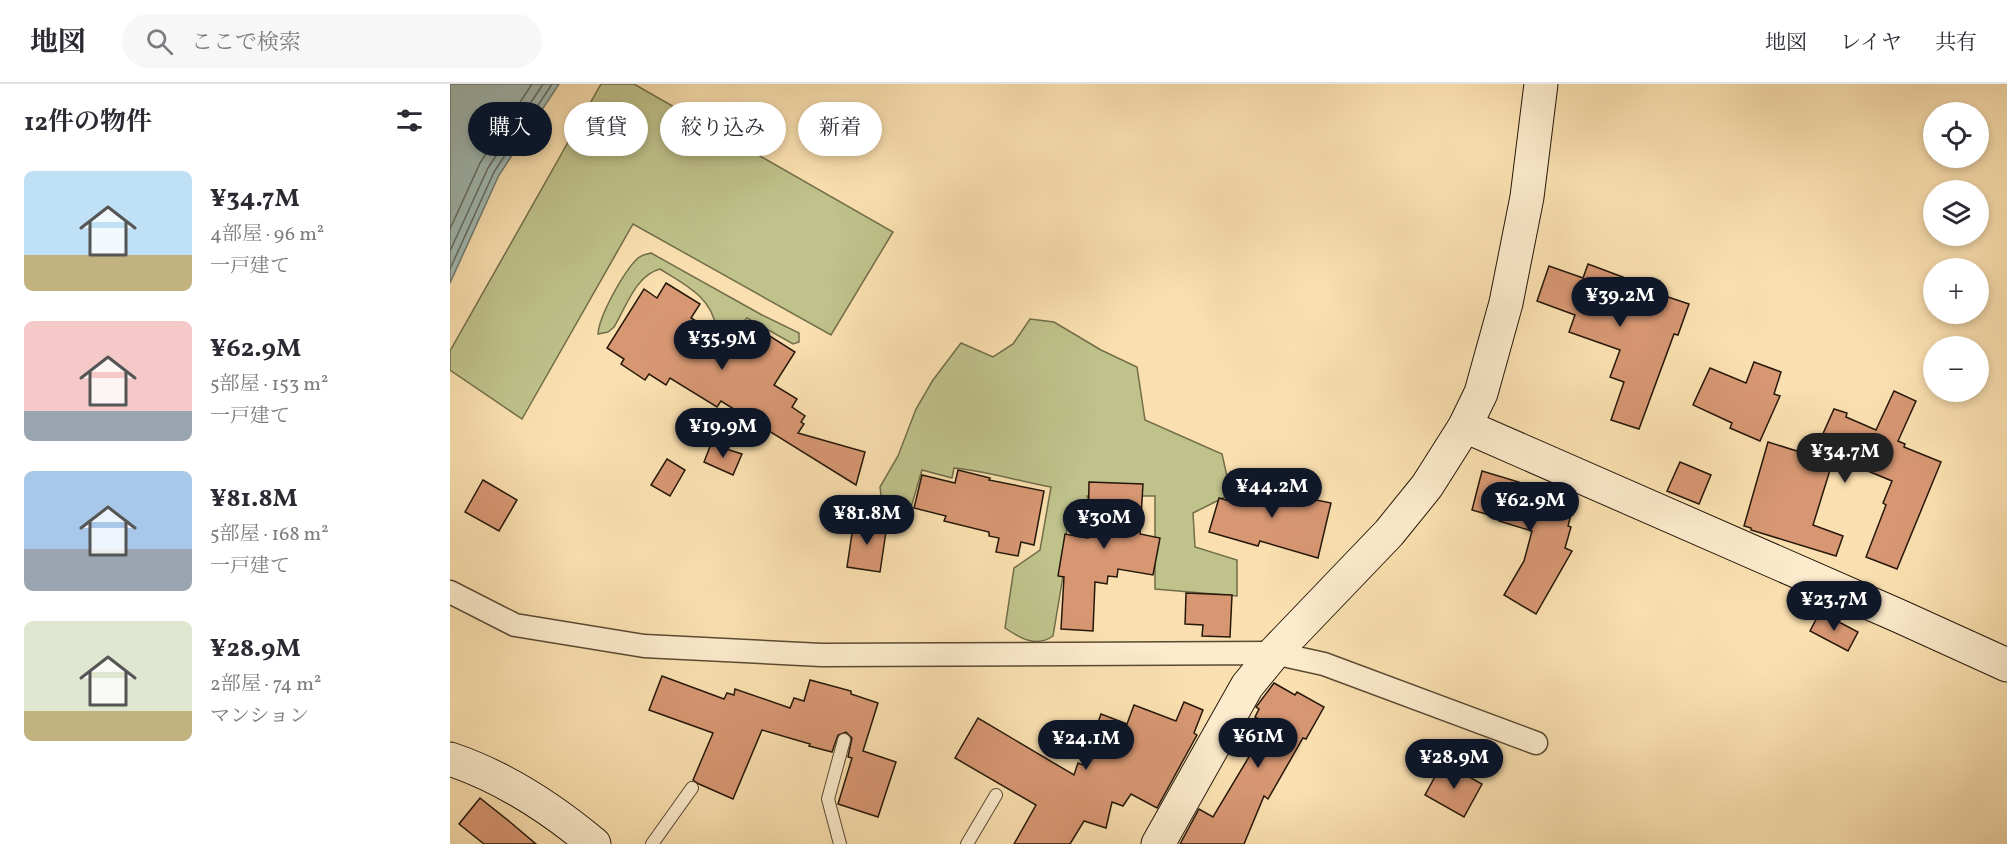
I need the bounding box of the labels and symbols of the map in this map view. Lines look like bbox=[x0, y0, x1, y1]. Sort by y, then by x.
pin: ¥39.2M bbox=[1571, 277, 1669, 328]
pin: ¥35.9M bbox=[673, 320, 771, 371]
pin: ¥19.9M bbox=[674, 408, 772, 459]
pin: ¥34.7M bbox=[1796, 433, 1894, 484]
pin: ¥44.2M bbox=[1223, 468, 1321, 519]
pin: ¥62.9M bbox=[1481, 482, 1579, 533]
pin: ¥81.8M bbox=[818, 495, 916, 546]
pin: ¥30M bbox=[1068, 499, 1140, 550]
pin: ¥23.7M bbox=[1785, 581, 1883, 632]
pin: ¥61M bbox=[1222, 718, 1294, 769]
pin: ¥24.1M bbox=[1037, 720, 1135, 771]
pin: ¥28.9M bbox=[1405, 739, 1503, 790]

